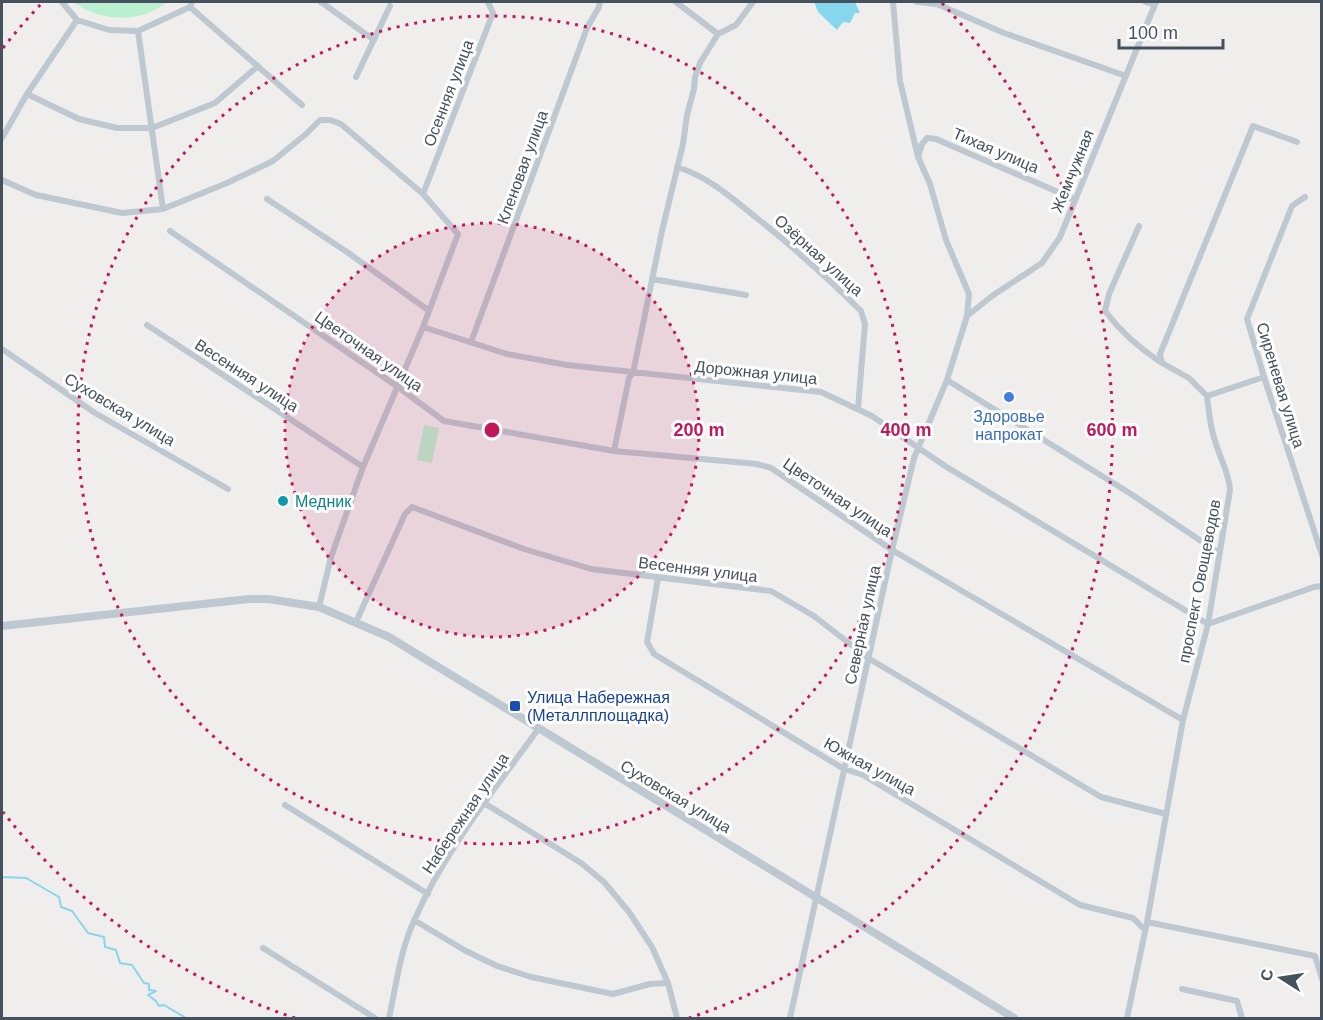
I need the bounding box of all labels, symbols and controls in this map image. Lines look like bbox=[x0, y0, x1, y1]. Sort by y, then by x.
scale bar bbox=[1119, 12, 1222, 50]
text: 100 m bbox=[1128, 23, 1178, 43]
street label: Осенняя улица bbox=[420, 37, 477, 149]
street label: Кленовая улица bbox=[494, 108, 551, 226]
street label: Тихая улица bbox=[950, 125, 1041, 176]
street label: Жемчужная bbox=[1048, 127, 1097, 215]
street label: Озёрная улица bbox=[771, 211, 866, 299]
street label: Цветочная улица bbox=[312, 308, 426, 395]
street label: Сиреневая улица bbox=[1253, 320, 1308, 450]
street label: Весенняя улица bbox=[192, 336, 302, 415]
street label: Дорожная улица bbox=[694, 358, 818, 387]
street label: Суховская улица bbox=[61, 370, 178, 449]
marker: Здоровье напрокат bbox=[1002, 390, 1016, 404]
place label: Здоровье напрокат bbox=[973, 408, 1045, 443]
centre of rings bbox=[482, 420, 502, 440]
text: 200 m bbox=[673, 420, 725, 440]
text: 400 m bbox=[880, 420, 932, 440]
text: 600 m bbox=[1086, 420, 1138, 440]
street label: Цветочная улица bbox=[780, 455, 895, 540]
place label: Медник bbox=[295, 493, 352, 510]
marker: Медник bbox=[276, 494, 290, 508]
street label: проспект Овощеводов bbox=[1175, 498, 1224, 664]
street label: Весенняя улица bbox=[637, 554, 759, 585]
street label: Северная улица bbox=[842, 564, 883, 686]
place label: Улица Набережная (Металлплощадка) bbox=[527, 689, 670, 724]
marker: Улица Набережная (Металлплощадка) bbox=[508, 699, 522, 713]
street label: Южная улица bbox=[821, 734, 918, 799]
street label: Набережная улица bbox=[419, 750, 512, 877]
street label: Суховская улица bbox=[617, 757, 734, 836]
north arrow bbox=[1251, 948, 1311, 1008]
text: С bbox=[1257, 967, 1276, 982]

